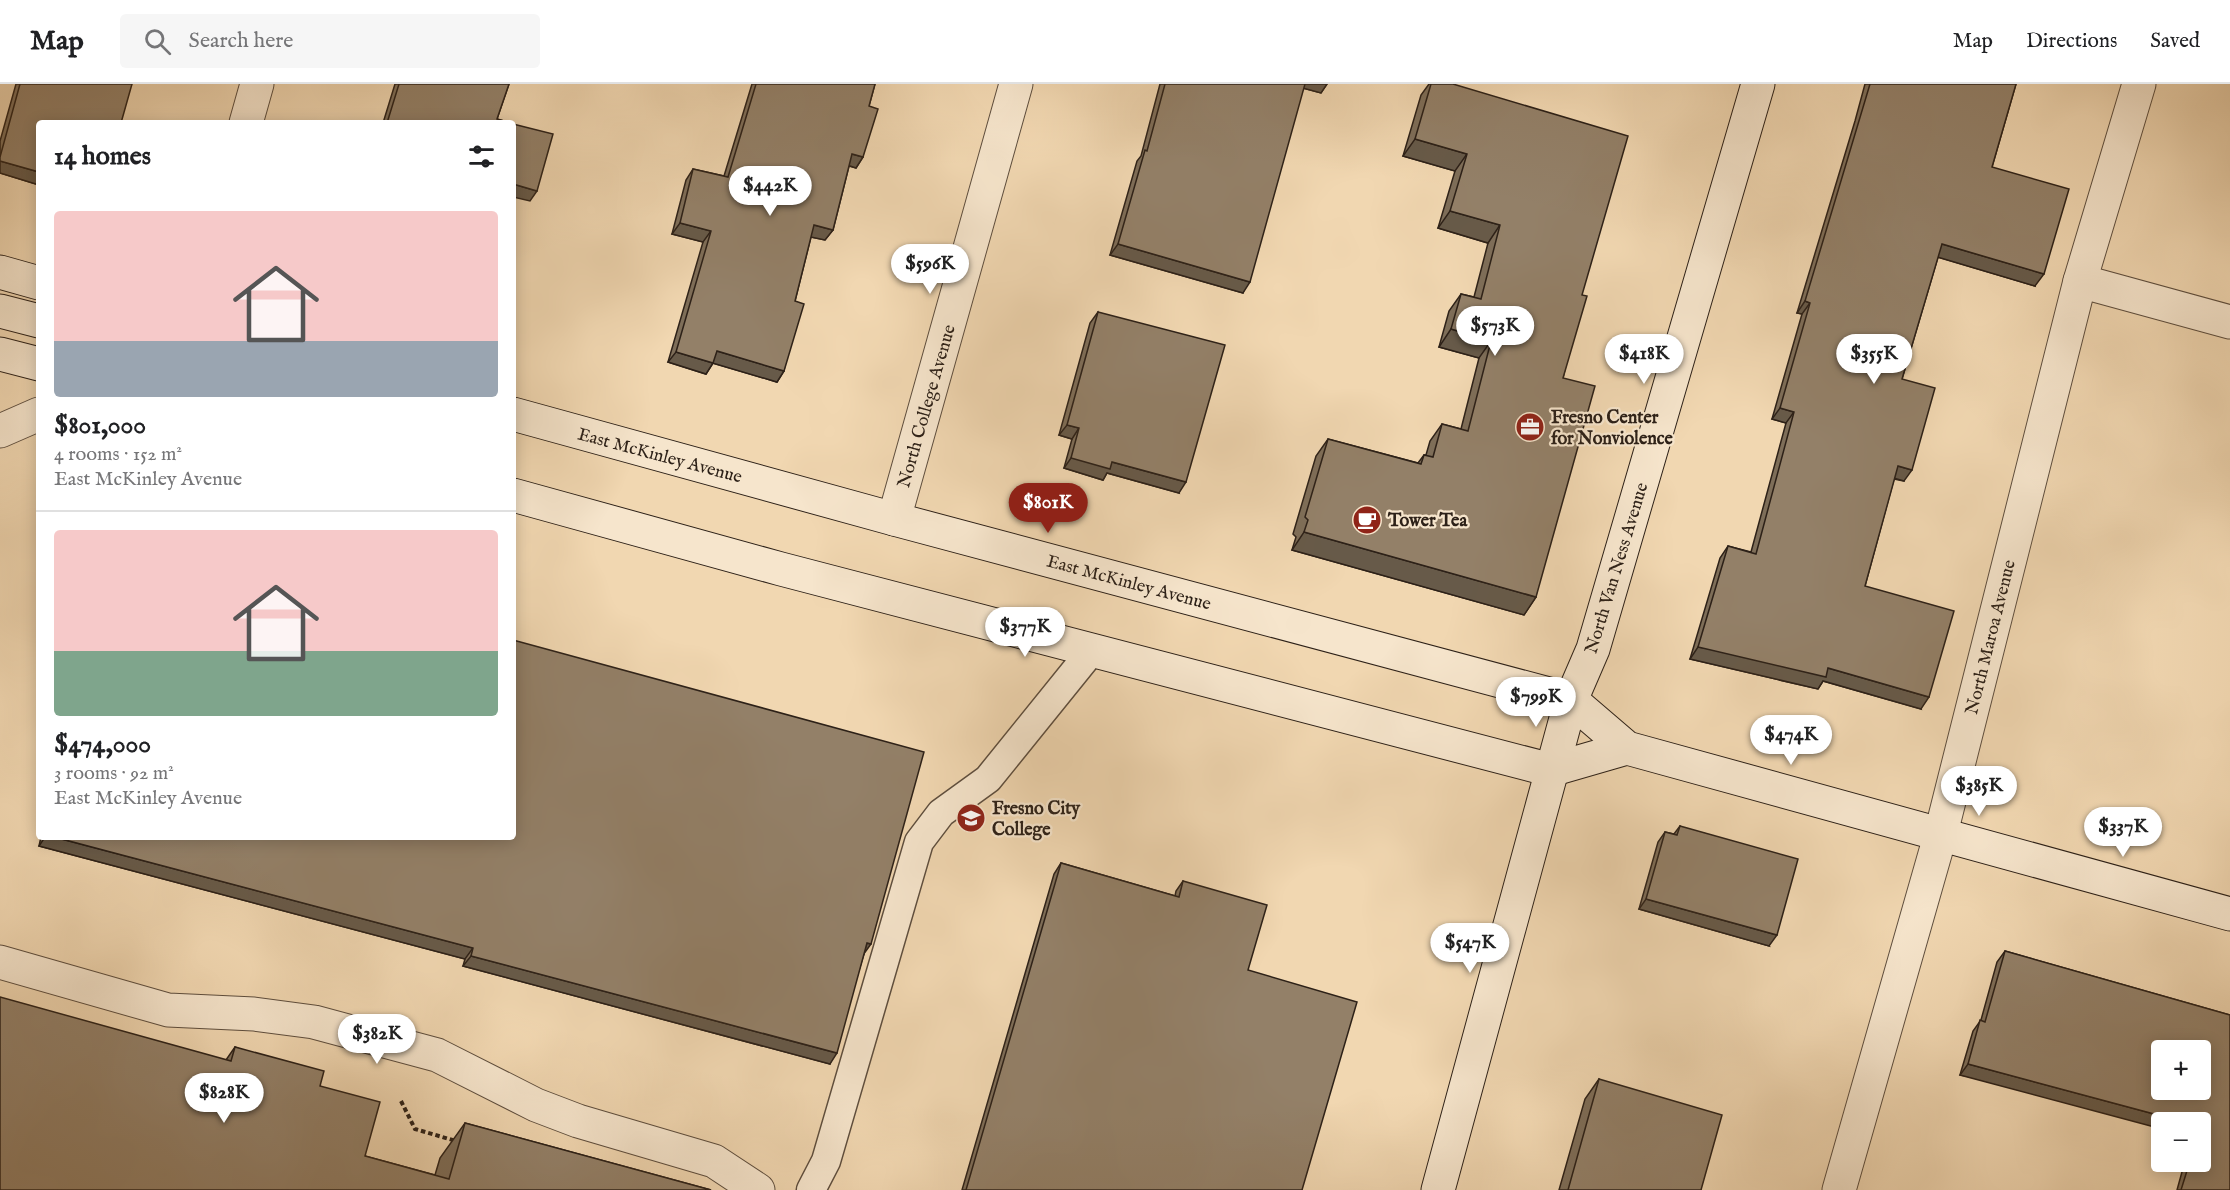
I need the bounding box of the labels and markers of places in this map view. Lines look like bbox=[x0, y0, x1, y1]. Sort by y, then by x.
pin: $442K bbox=[728, 166, 812, 217]
pin: $596K bbox=[888, 244, 972, 295]
pin: $573K bbox=[1453, 306, 1537, 357]
pin: $418K bbox=[1602, 334, 1686, 385]
pin: $355K bbox=[1832, 334, 1916, 385]
place label: Fresno Center for Nonviolence bbox=[1551, 407, 1673, 451]
office icon: Fresno Center for Nonviolence bbox=[1514, 411, 1546, 443]
pin: $801K bbox=[1006, 483, 1090, 534]
cafe icon: Tower Tea bbox=[1351, 504, 1383, 536]
place label: Tower Tea bbox=[1387, 510, 1468, 533]
pin: $377K bbox=[983, 607, 1067, 658]
pin: $799K bbox=[1494, 677, 1578, 728]
pin: $474K bbox=[1749, 715, 1833, 766]
pin: $385K bbox=[1937, 766, 2021, 817]
place label: Fresno City College bbox=[992, 798, 1081, 842]
school or university icon: Fresno City College bbox=[955, 802, 987, 834]
pin: $337K bbox=[2081, 807, 2165, 858]
pin: $547K bbox=[1428, 923, 1512, 974]
pin: $382K bbox=[335, 1014, 419, 1065]
pin: $828K bbox=[182, 1073, 266, 1124]

